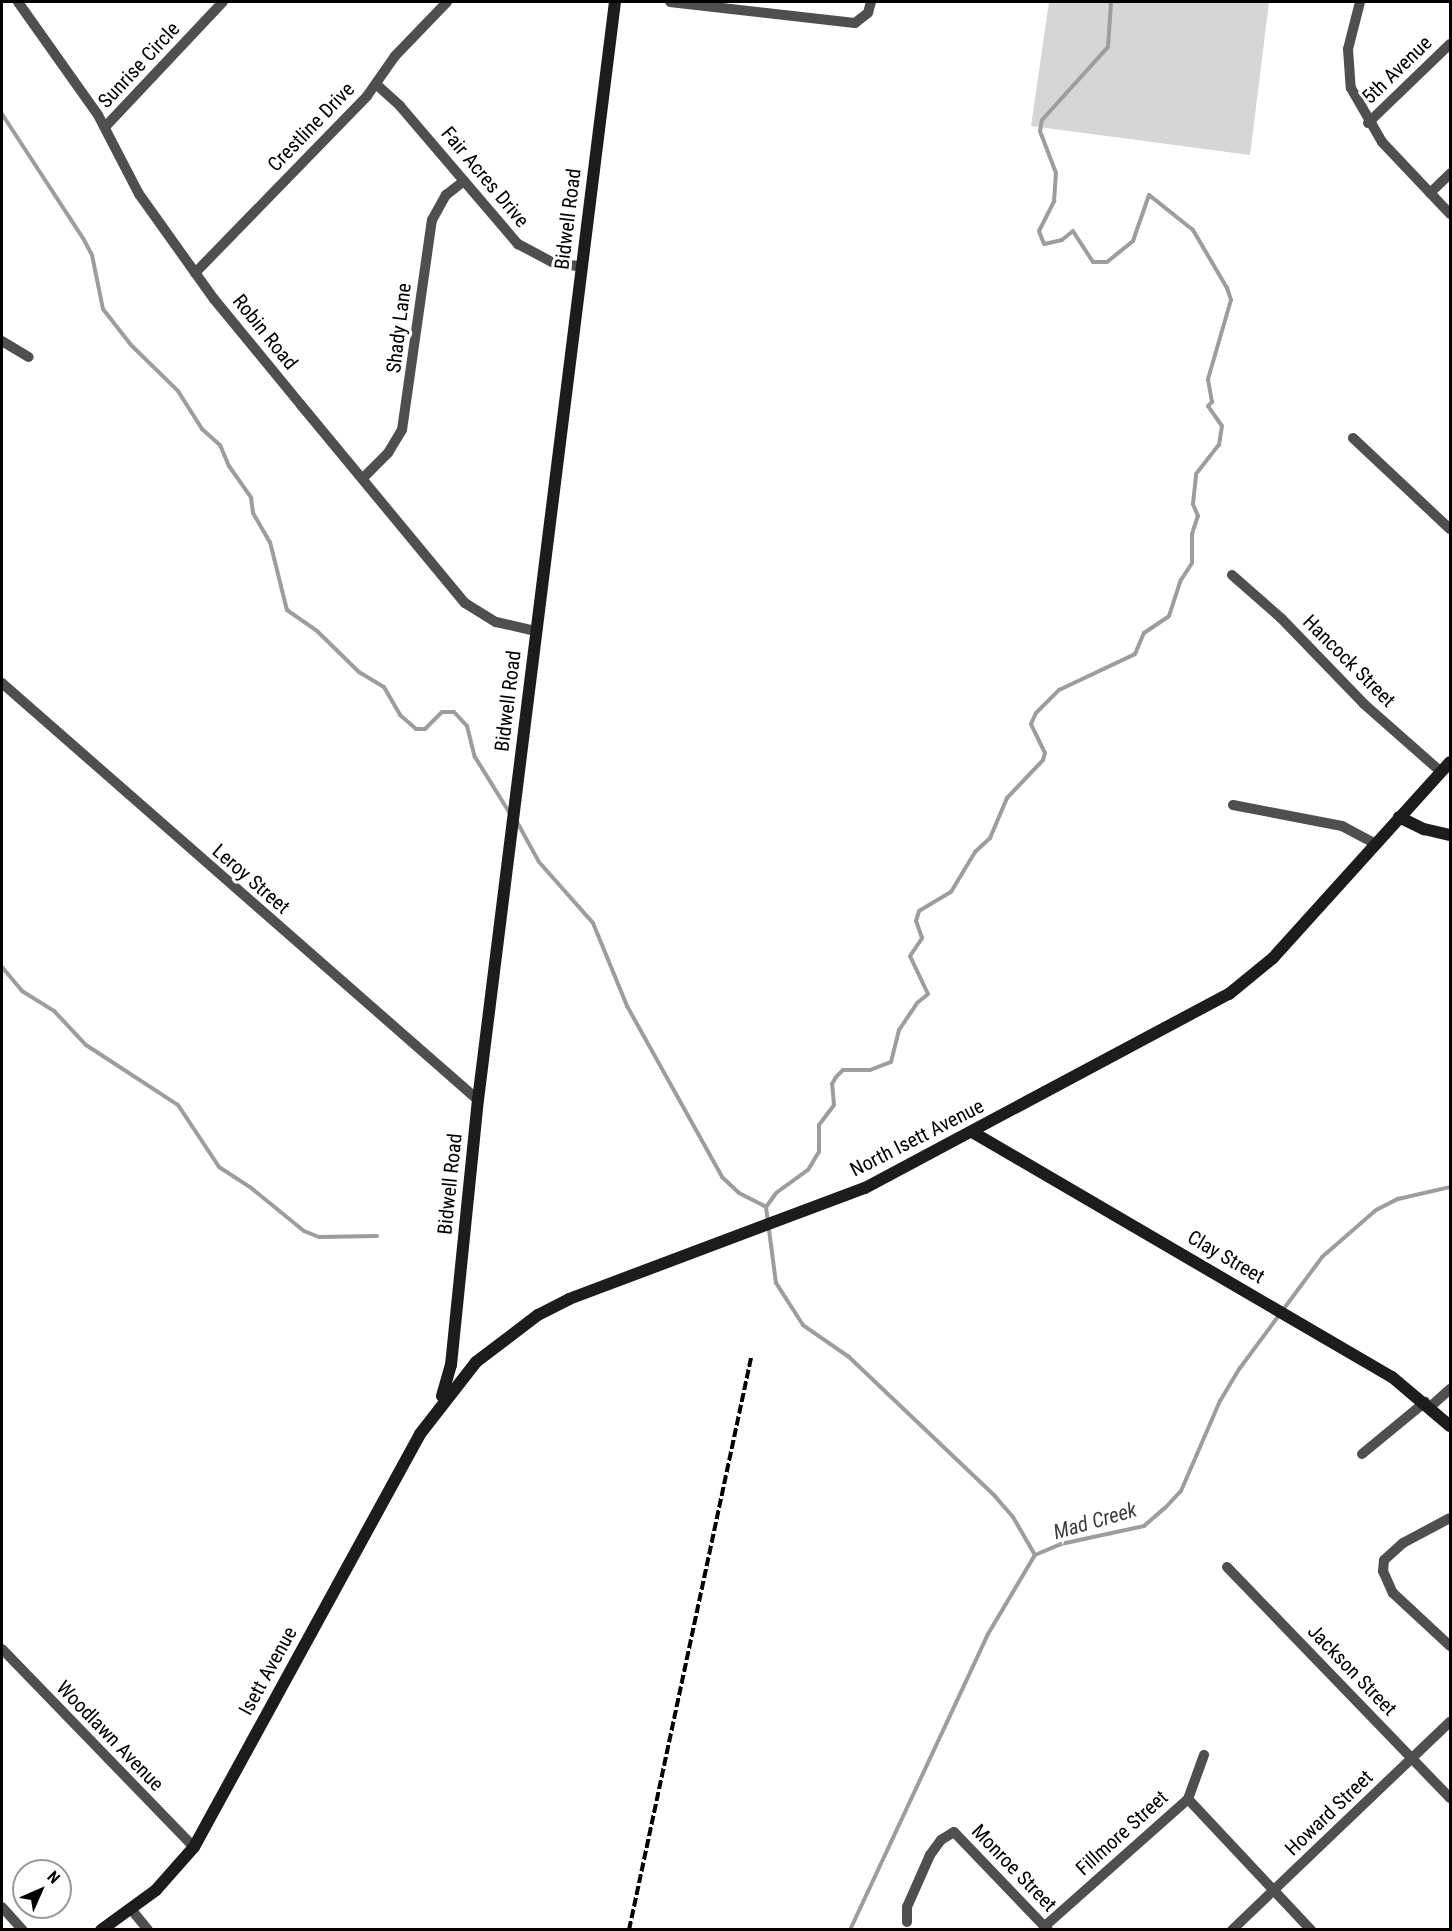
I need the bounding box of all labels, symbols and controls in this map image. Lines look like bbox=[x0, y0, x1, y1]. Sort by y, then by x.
street label: Sunrise Circle bbox=[93, 17, 185, 113]
street label: 5th Avenue bbox=[1357, 31, 1437, 109]
street label: Crestline Drive bbox=[263, 78, 359, 176]
street label: Fair Acres Drive bbox=[436, 122, 534, 232]
street label: Bidwell Road bbox=[550, 167, 586, 271]
street label: Shady Lane bbox=[382, 282, 416, 374]
street label: Robin Road bbox=[227, 290, 303, 374]
street label: Hancock Street bbox=[1298, 610, 1400, 712]
street label: Bidwell Road bbox=[490, 649, 526, 753]
street label: Leroy Street bbox=[207, 839, 295, 919]
street label: North Isett Avenue bbox=[846, 1094, 988, 1182]
street label: Bidwell Road bbox=[433, 1132, 467, 1236]
street label: Clay Street bbox=[1183, 1225, 1269, 1289]
water label: Mad Creek bbox=[1050, 1497, 1140, 1545]
street label: Jackson Street bbox=[1302, 1619, 1402, 1721]
street label: Isett Avenue bbox=[234, 1623, 302, 1719]
street label: Woodlawn Avenue bbox=[51, 1676, 169, 1796]
street label: Howard Street bbox=[1280, 1765, 1378, 1861]
street label: Fillmore Street bbox=[1071, 1786, 1173, 1880]
street label: Monroe Street bbox=[967, 1820, 1061, 1916]
north arrow bbox=[12, 1859, 72, 1919]
text: N bbox=[43, 1867, 64, 1888]

